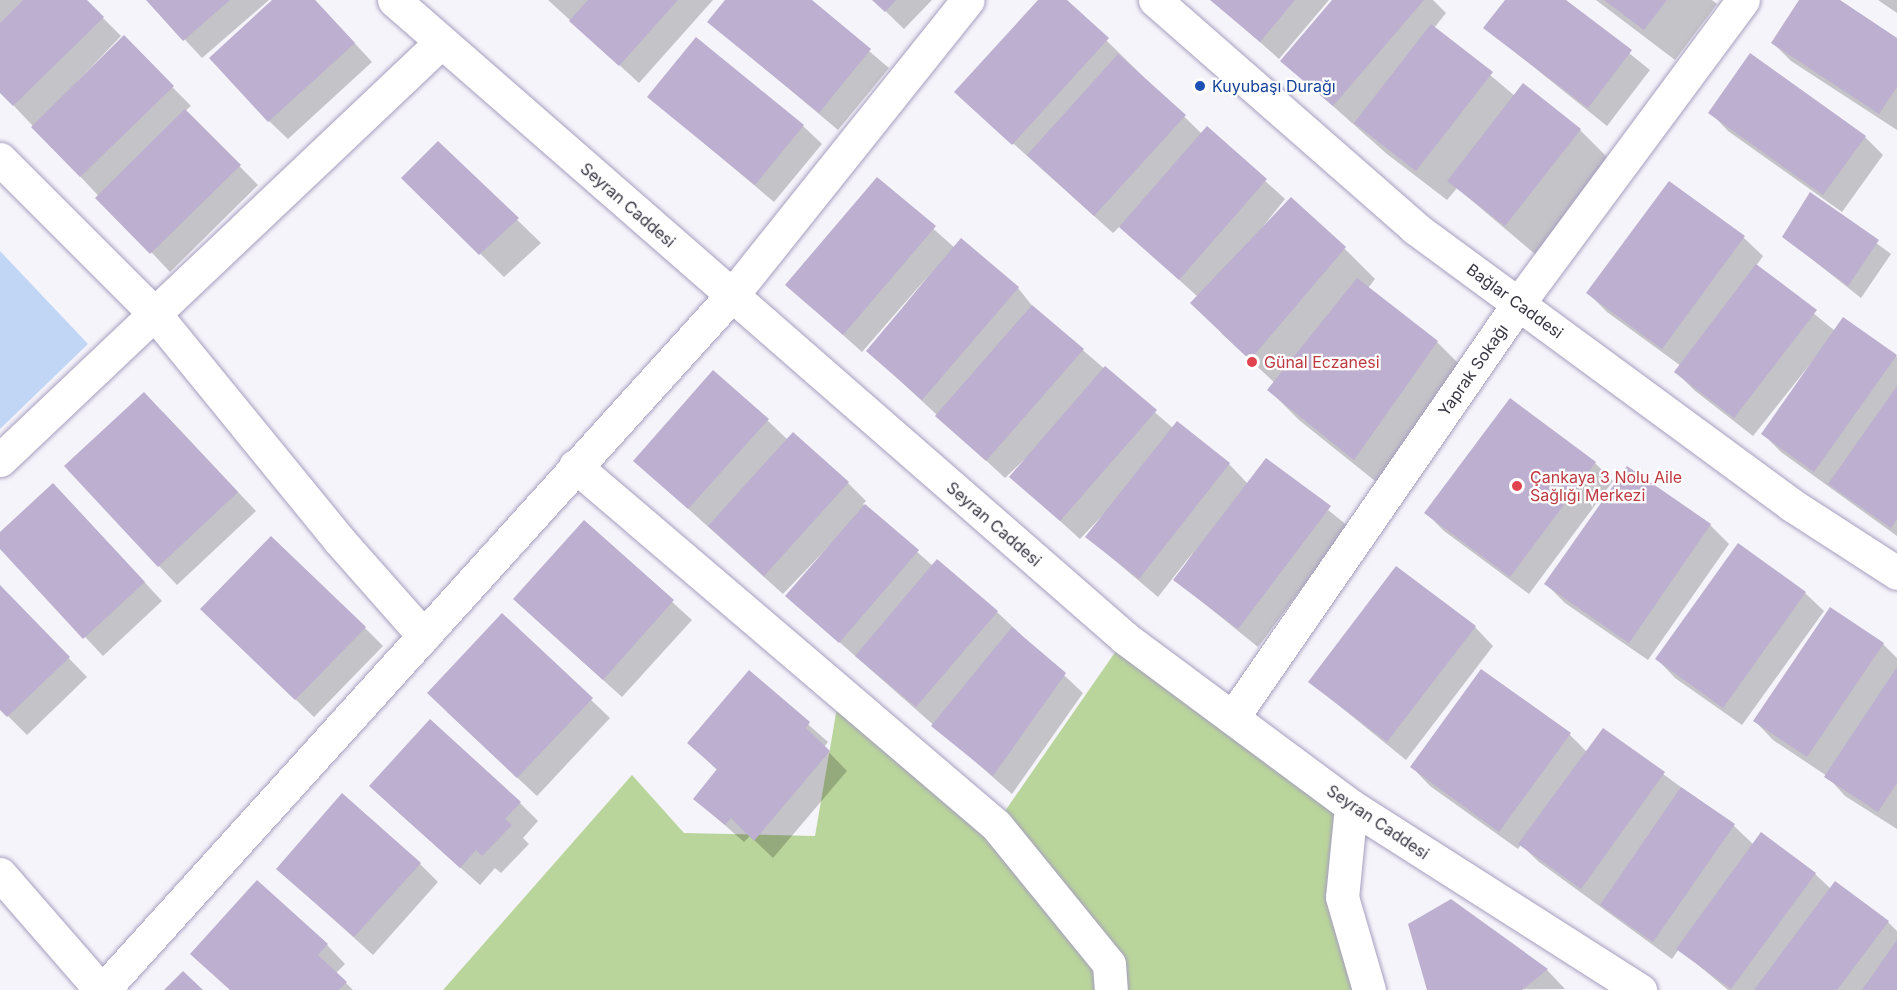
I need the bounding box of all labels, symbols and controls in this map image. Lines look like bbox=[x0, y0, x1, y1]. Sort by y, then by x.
place label: Kuyubaşı Durağı bbox=[1212, 76, 1336, 96]
marker: Kuyubaşı Durağı bbox=[1193, 79, 1207, 93]
street label: Seyran Caddesi bbox=[577, 159, 679, 251]
street label: Bağlar Caddesi bbox=[1463, 260, 1567, 342]
street label: Yaprak Sokağı bbox=[1434, 320, 1512, 420]
place label: Günal Eczanesi bbox=[1264, 352, 1380, 372]
marker: Günal Eczanesi bbox=[1245, 355, 1259, 369]
place label: Çankaya 3 Nolu Aile Sağlığı Merkezi bbox=[1530, 467, 1682, 505]
marker: Çankaya 3 Nolu Aile Sağlığı Merkezi bbox=[1508, 477, 1526, 495]
street label: Seyran Caddesi bbox=[943, 478, 1045, 570]
street label: Seyran Caddesi bbox=[1323, 781, 1433, 863]

